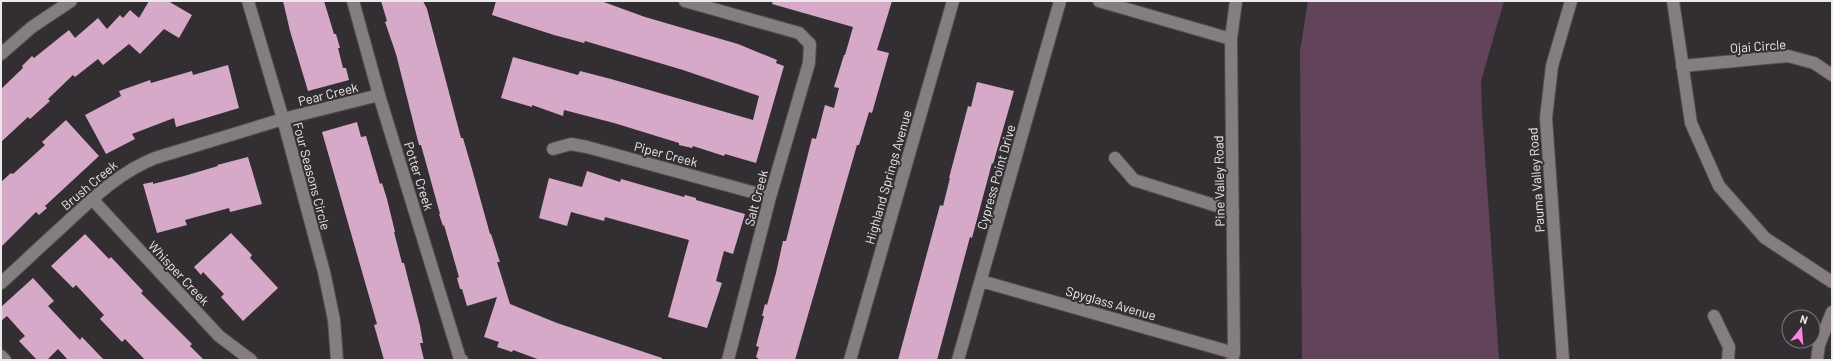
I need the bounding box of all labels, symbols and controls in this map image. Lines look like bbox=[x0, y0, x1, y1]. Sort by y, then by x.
street label: Ojai Circle bbox=[1729, 36, 1787, 56]
street label: Pear Creek bbox=[296, 79, 360, 109]
street label: Highland Springs Avenue bbox=[861, 108, 915, 246]
street label: Four Seasons Circle bbox=[290, 120, 334, 232]
street label: Cypress Point Drive bbox=[973, 123, 1019, 231]
street label: Pauma Valley Road bbox=[1524, 127, 1548, 233]
street label: Pine Valley Road bbox=[1210, 135, 1228, 227]
street label: Piper Creek bbox=[632, 138, 700, 170]
street label: Potter Creek bbox=[401, 140, 437, 213]
street label: Brush Creek bbox=[58, 156, 121, 213]
street label: Salt Creek bbox=[741, 168, 771, 228]
street label: Whisper Creek bbox=[145, 237, 213, 309]
street label: Spyglass Avenue bbox=[1064, 282, 1158, 324]
north arrow bbox=[1781, 309, 1821, 349]
text: N bbox=[1799, 312, 1809, 326]

